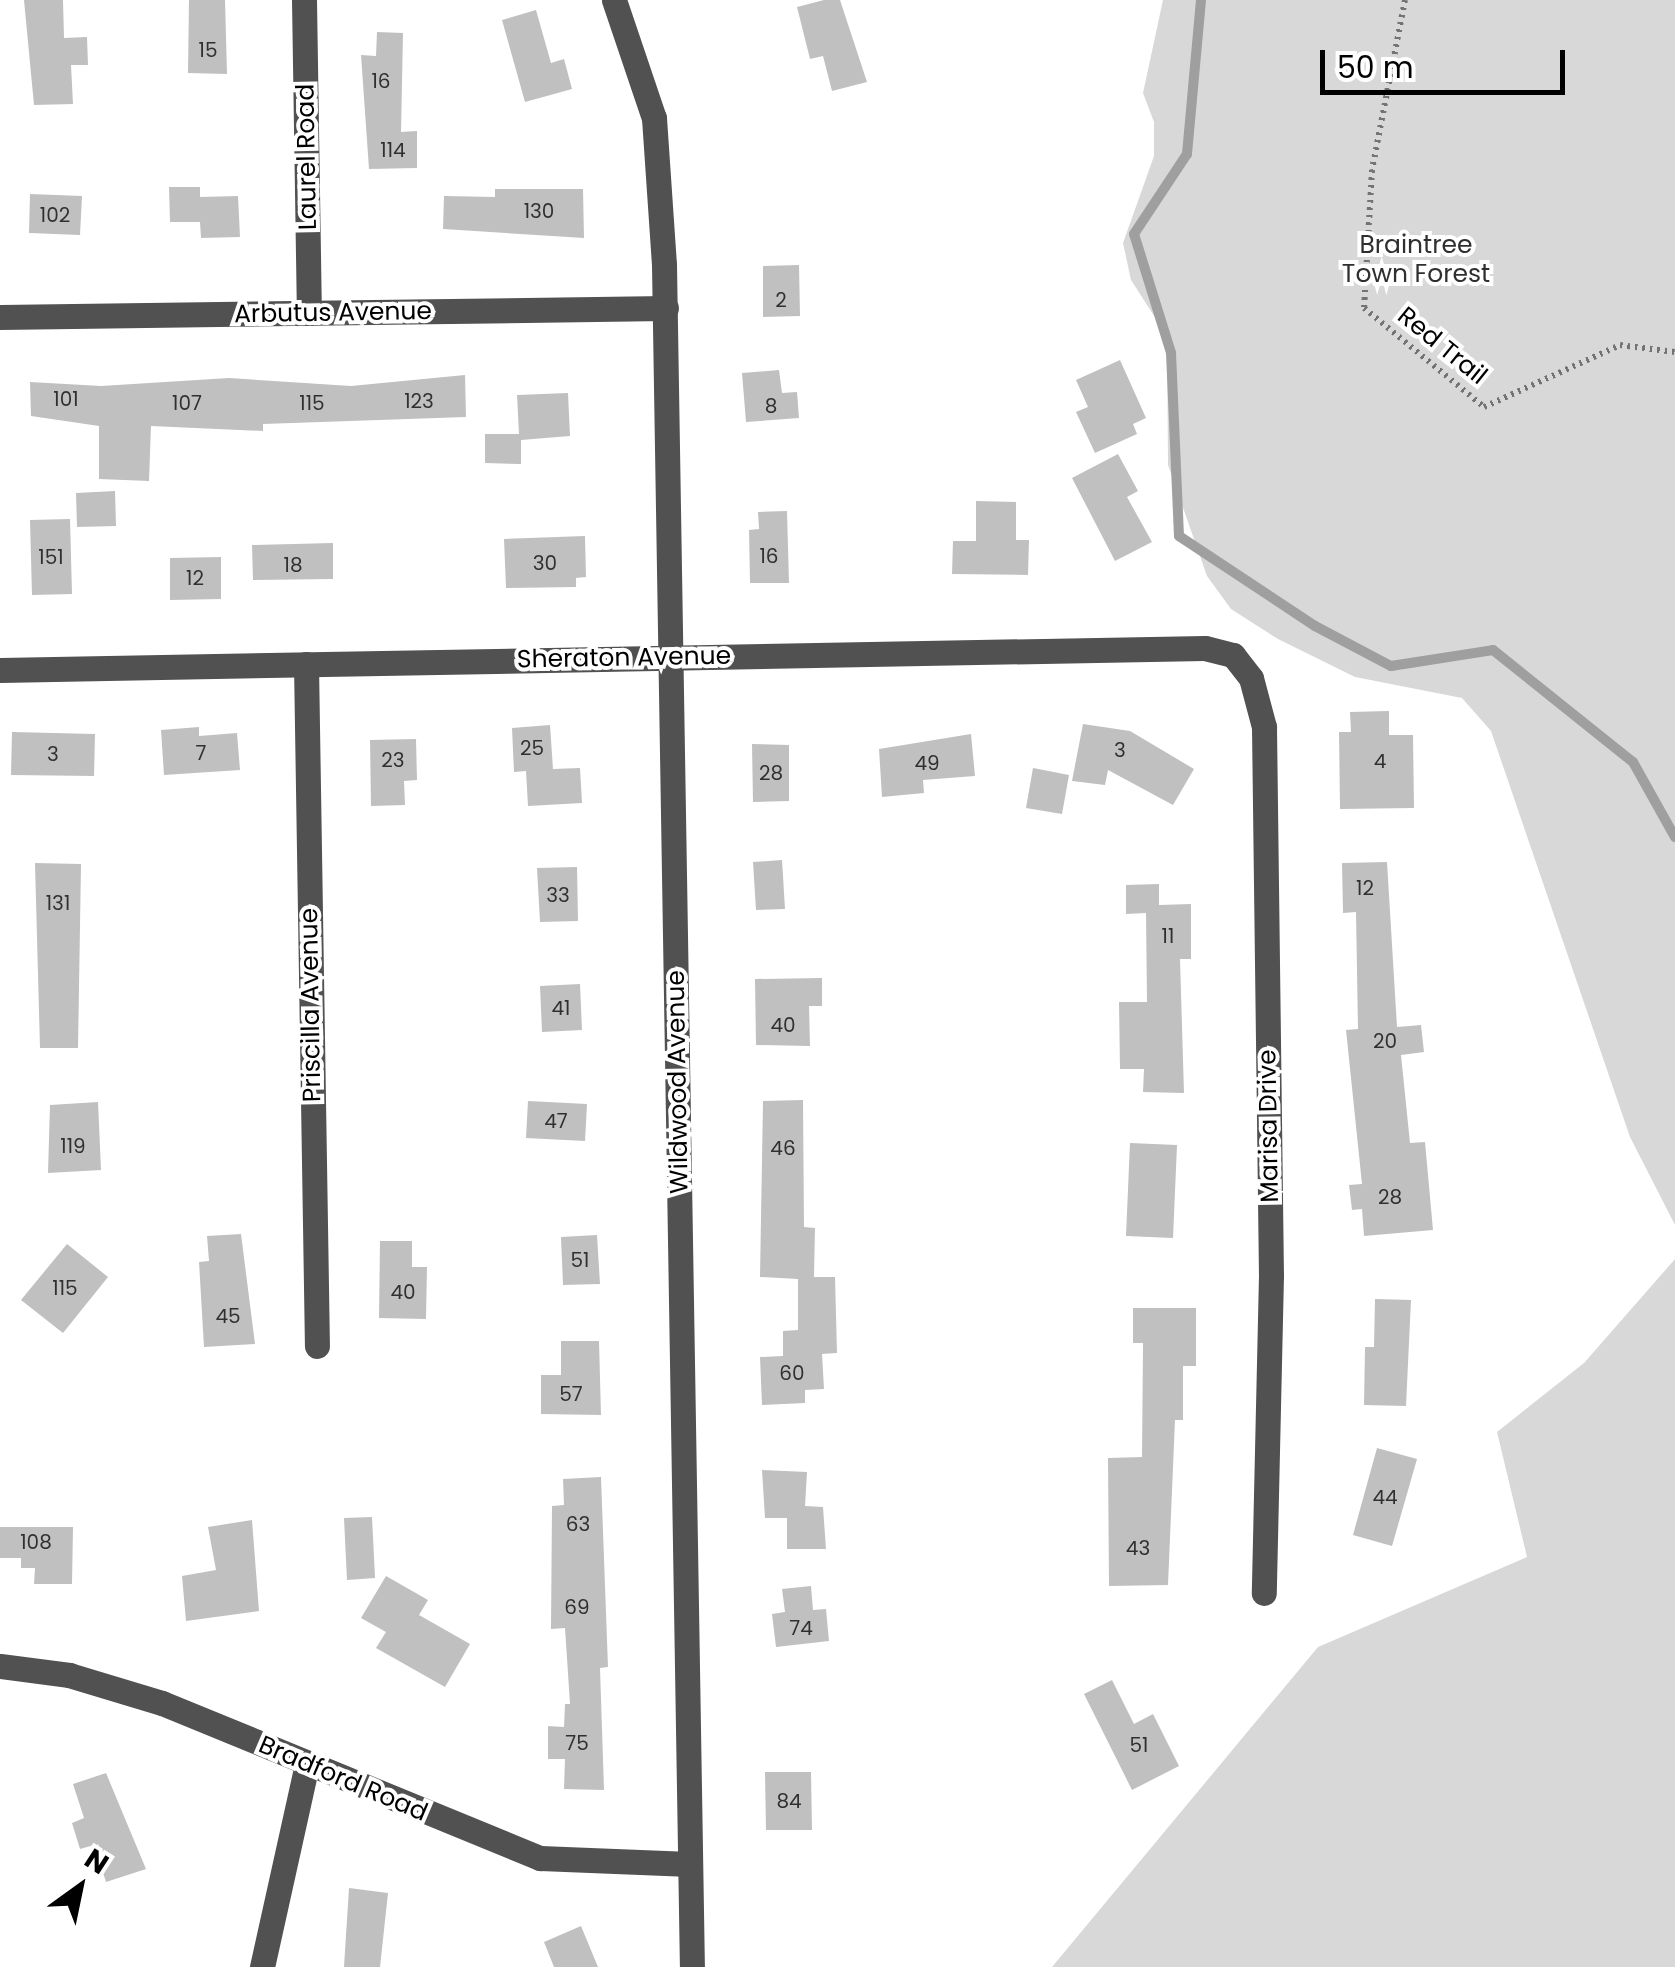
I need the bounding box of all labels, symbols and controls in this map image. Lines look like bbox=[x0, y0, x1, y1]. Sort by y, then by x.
scale bar bbox=[1325, 30, 1570, 92]
house number: 15 bbox=[199, 38, 217, 62]
text: 50 m bbox=[1337, 46, 1414, 89]
house number: 16 bbox=[371, 69, 391, 93]
street label: Laurel Road bbox=[291, 84, 323, 230]
house number: 114 bbox=[380, 138, 406, 162]
house number: 130 bbox=[524, 199, 554, 223]
house number: 102 bbox=[40, 203, 70, 227]
park label: Braintree Town Forest bbox=[1342, 231, 1490, 290]
house number: 2 bbox=[775, 288, 787, 312]
street label: Arbutus Avenue bbox=[234, 296, 432, 330]
street label: Red Trail bbox=[1391, 301, 1493, 391]
house number: 101 bbox=[53, 387, 79, 411]
house number: 123 bbox=[404, 389, 434, 413]
house number: 107 bbox=[172, 391, 202, 415]
house number: 115 bbox=[299, 391, 325, 415]
house number: 8 bbox=[765, 394, 777, 418]
house number: 16 bbox=[759, 544, 779, 568]
house number: 151 bbox=[38, 545, 64, 569]
house number: 30 bbox=[533, 551, 557, 575]
house number: 18 bbox=[283, 553, 303, 577]
house number: 12 bbox=[186, 566, 204, 590]
street label: Sheraton Avenue bbox=[517, 641, 731, 675]
house number: 25 bbox=[520, 736, 544, 760]
house number: 3 bbox=[1114, 738, 1126, 762]
house number: 7 bbox=[196, 741, 206, 765]
house number: 3 bbox=[47, 742, 59, 766]
house number: 23 bbox=[381, 748, 405, 772]
house number: 4 bbox=[1374, 749, 1386, 773]
house number: 49 bbox=[914, 751, 940, 775]
house number: 28 bbox=[759, 761, 783, 785]
house number: 12 bbox=[1356, 876, 1374, 900]
house number: 33 bbox=[546, 883, 570, 907]
house number: 131 bbox=[46, 891, 70, 915]
street label: Priscilla Avenue bbox=[294, 908, 328, 1102]
house number: 11 bbox=[1162, 924, 1174, 948]
street label: Wildwood Avenue bbox=[661, 970, 695, 1194]
house number: 41 bbox=[552, 996, 570, 1020]
house number: 40 bbox=[770, 1013, 796, 1037]
house number: 20 bbox=[1373, 1029, 1397, 1053]
street label: Marisa Drive bbox=[1253, 1049, 1285, 1203]
house number: 47 bbox=[544, 1109, 568, 1133]
house number: 119 bbox=[60, 1134, 86, 1158]
house number: 46 bbox=[770, 1136, 796, 1160]
house number: 28 bbox=[1378, 1185, 1402, 1209]
house number: 51 bbox=[571, 1248, 589, 1272]
house number: 115 bbox=[52, 1276, 78, 1300]
house number: 40 bbox=[390, 1280, 416, 1304]
house number: 45 bbox=[215, 1304, 241, 1328]
house number: 60 bbox=[779, 1361, 805, 1385]
house number: 57 bbox=[559, 1382, 583, 1406]
house number: 44 bbox=[1372, 1485, 1398, 1509]
house number: 63 bbox=[566, 1512, 590, 1536]
house number: 108 bbox=[20, 1530, 52, 1554]
house number: 43 bbox=[1126, 1536, 1150, 1560]
house number: 69 bbox=[564, 1595, 590, 1619]
house number: 74 bbox=[789, 1616, 813, 1640]
street label: Bradford Road bbox=[254, 1730, 432, 1828]
house number: 75 bbox=[565, 1731, 589, 1755]
house number: 51 bbox=[1130, 1733, 1148, 1757]
house number: 84 bbox=[776, 1789, 802, 1813]
north arrow bbox=[30, 1837, 130, 1937]
text: N bbox=[77, 1839, 116, 1884]

